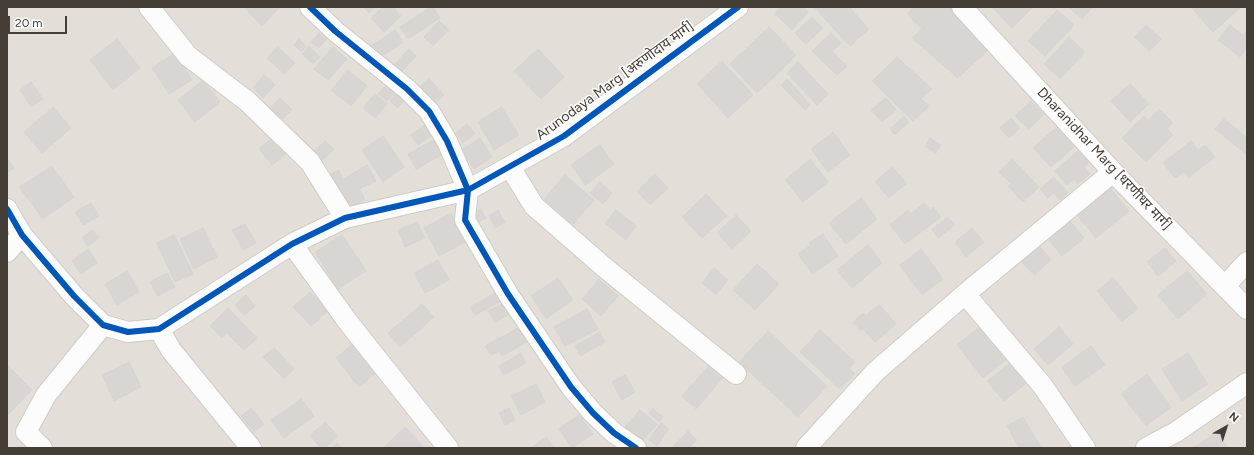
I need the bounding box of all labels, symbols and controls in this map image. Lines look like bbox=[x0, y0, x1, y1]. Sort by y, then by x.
scale bar bbox=[10, 8, 69, 34]
text: 20 m bbox=[15, 16, 43, 30]
street label: Arunodaya Marg [अरुणोदा‍य मार्ग] bbox=[533, 18, 697, 144]
street label: Dharanidhar Marg [धरणीधर मार्ग] bbox=[1033, 84, 1175, 234]
north arrow bbox=[1206, 407, 1246, 447]
text: N bbox=[1226, 410, 1241, 425]

